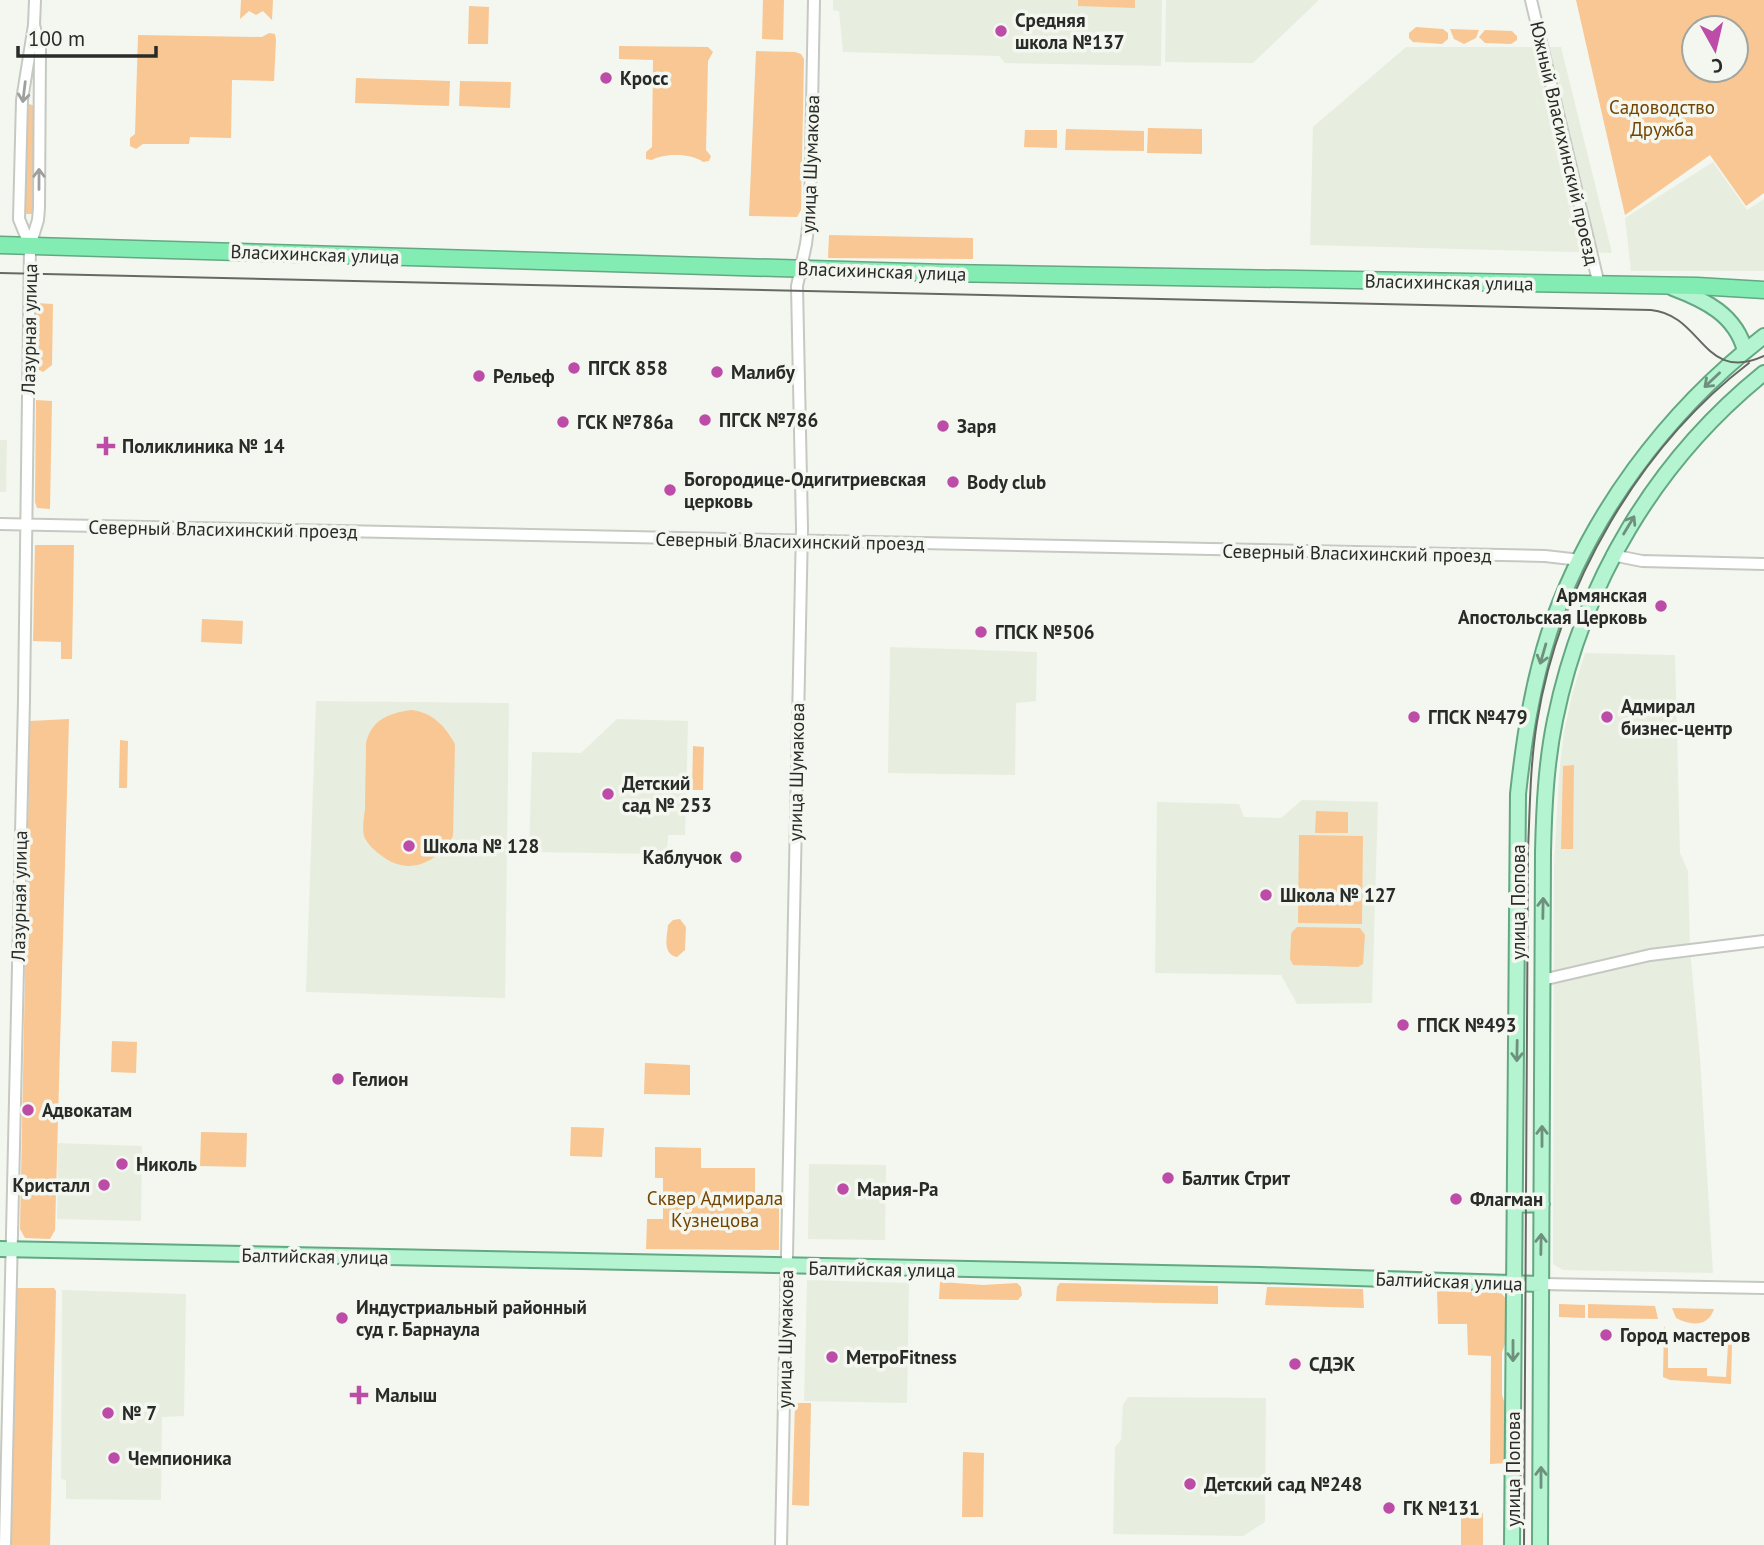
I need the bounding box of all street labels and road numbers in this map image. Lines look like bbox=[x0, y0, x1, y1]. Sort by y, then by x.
street label: Южный Власихинский проезд bbox=[1525, 19, 1605, 267]
street label: улица Шумакова bbox=[796, 94, 824, 234]
street label: Власихинская улица bbox=[230, 239, 400, 269]
street label: Власихинская улица bbox=[797, 256, 967, 286]
street label: Лазурная улица bbox=[16, 263, 42, 396]
street label: Власихинская улица bbox=[1364, 269, 1534, 295]
street label: Северный Власихинский проезд bbox=[88, 515, 358, 543]
street label: Северный Власихинский проезд bbox=[655, 527, 925, 555]
street label: Северный Власихинский проезд bbox=[1222, 539, 1492, 567]
street label: улица Шумакова bbox=[783, 703, 809, 841]
street label: Лазурная улица bbox=[6, 830, 32, 963]
street label: улица Попова bbox=[1506, 844, 1530, 960]
street label: Балтийская улица bbox=[241, 1243, 389, 1269]
street label: Балтийская улица bbox=[808, 1256, 956, 1282]
street label: Балтийская улица bbox=[1375, 1266, 1523, 1296]
street label: улица Шумакова bbox=[772, 1270, 798, 1408]
street label: улица Попова bbox=[1501, 1411, 1525, 1527]

